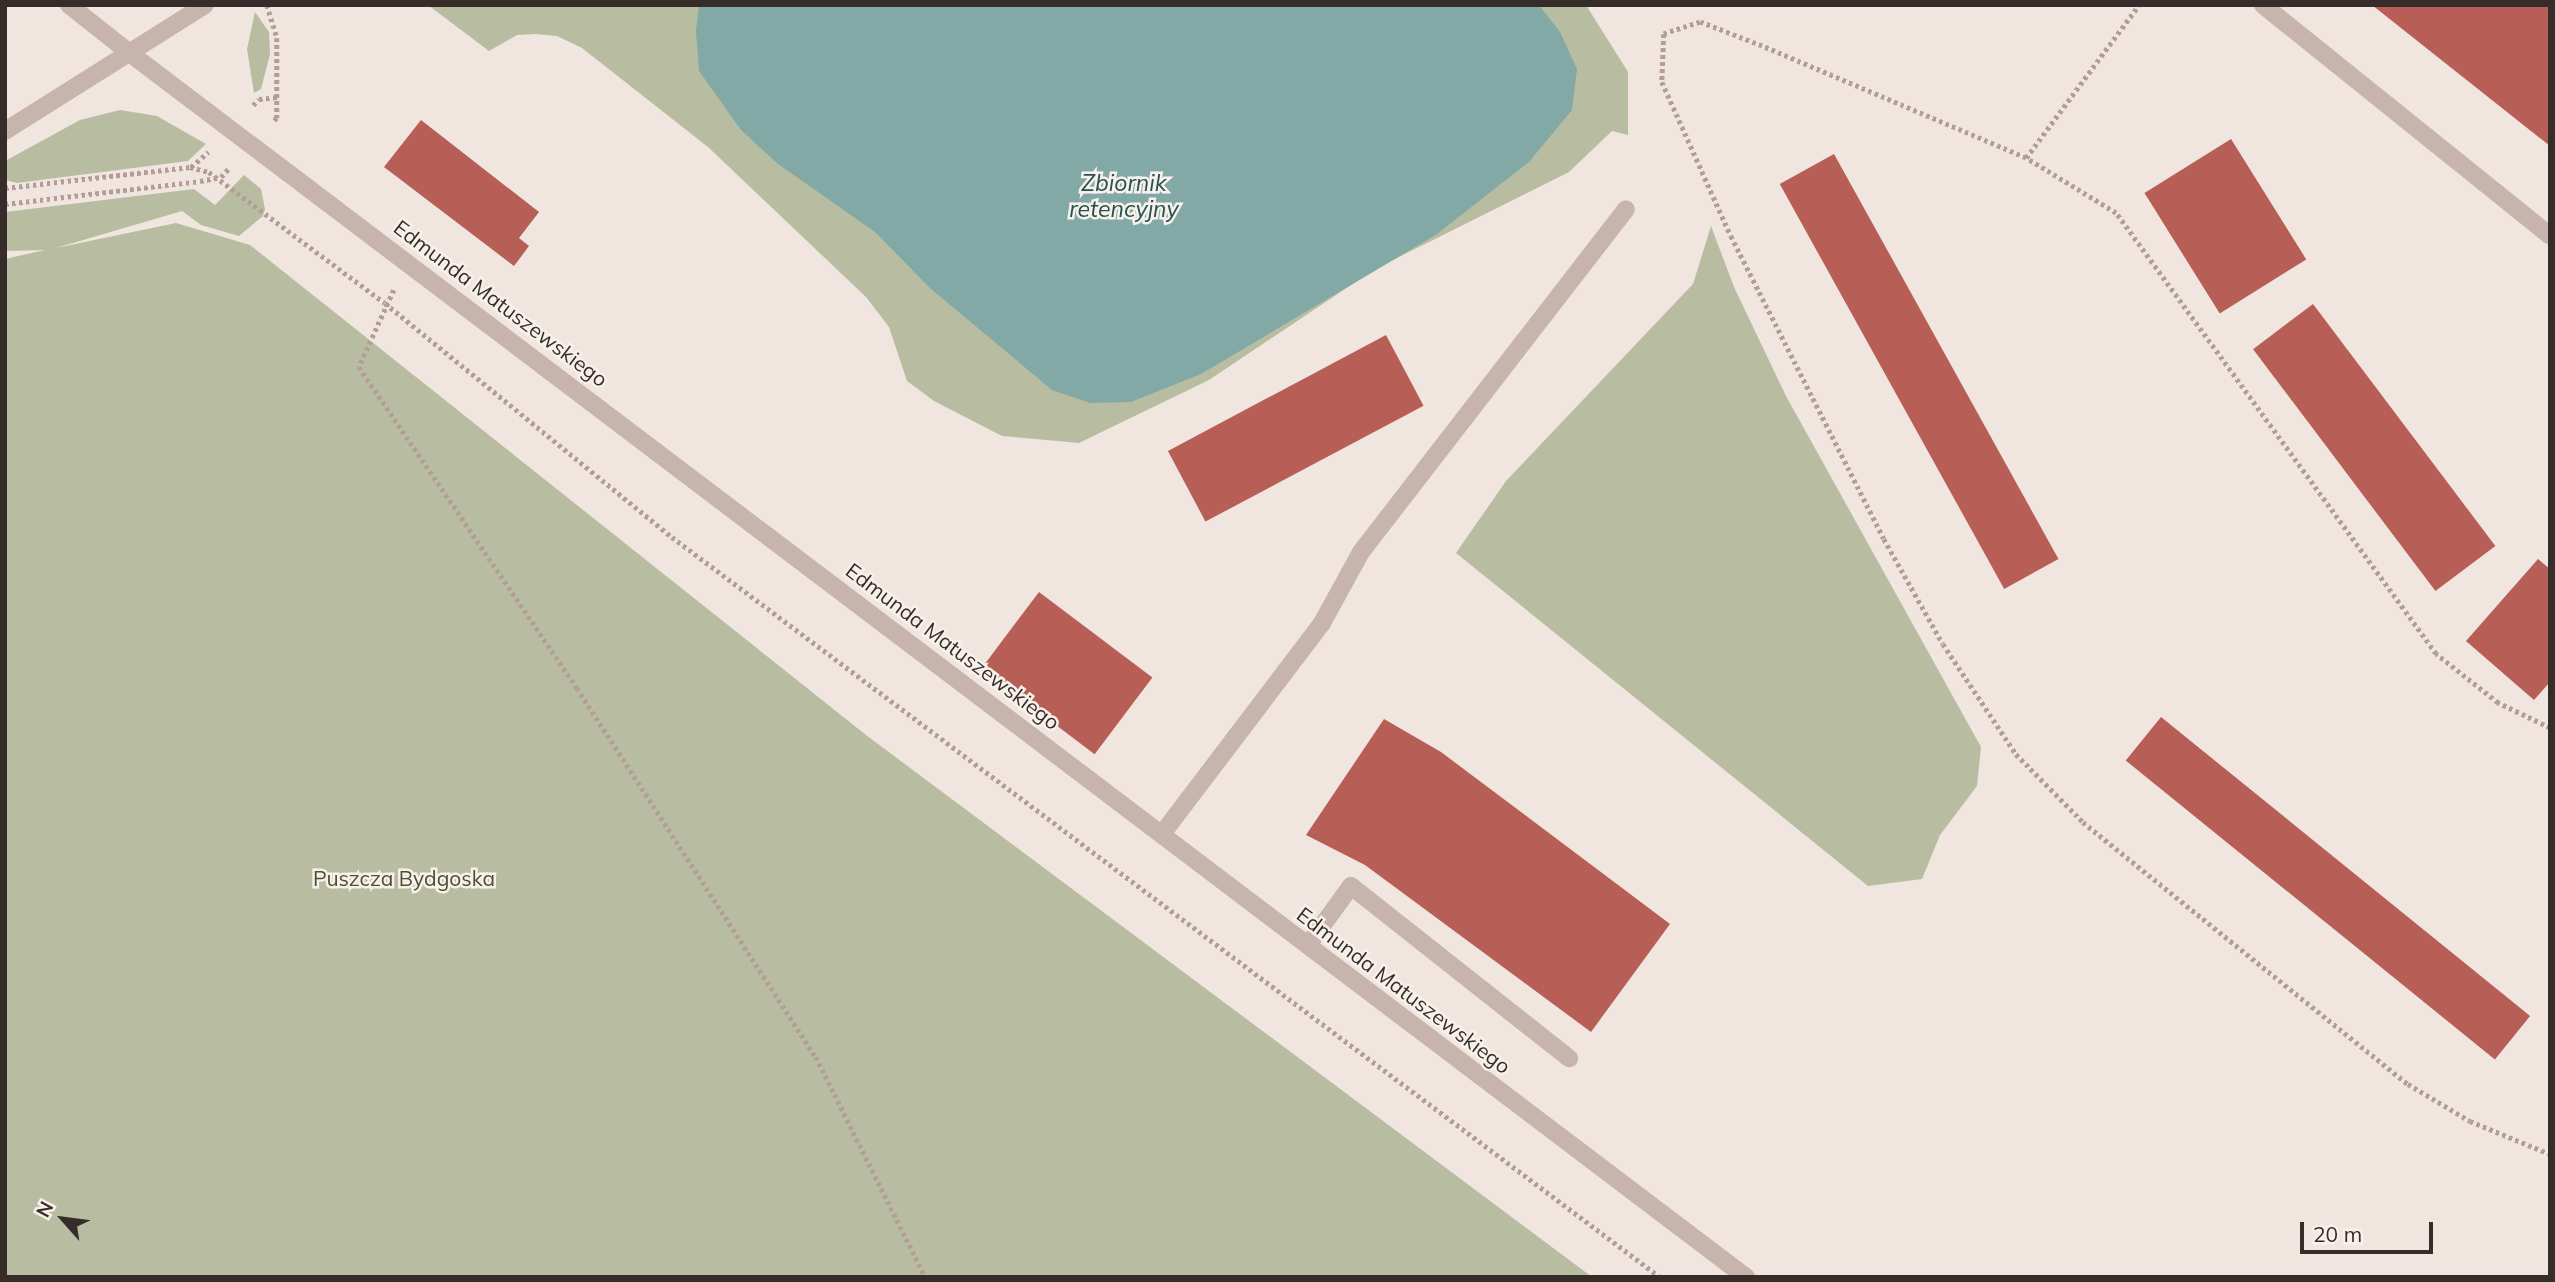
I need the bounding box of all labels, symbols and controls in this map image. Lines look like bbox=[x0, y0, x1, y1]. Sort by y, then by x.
water label: Zbiornik retencyjny bbox=[1069, 169, 1179, 223]
street label: Edmunda Matuszewskiego bbox=[389, 214, 613, 392]
street label: Edmunda Matuszewskiego bbox=[841, 557, 1065, 735]
park label: Puszcza Bydgoska bbox=[313, 865, 495, 891]
street label: Edmunda Matuszewskiego bbox=[1292, 901, 1516, 1079]
north arrow bbox=[28, 1184, 98, 1254]
text: N bbox=[30, 1197, 58, 1221]
scale bar bbox=[2303, 1208, 2436, 1252]
text: 20 m bbox=[2313, 1221, 2362, 1247]

